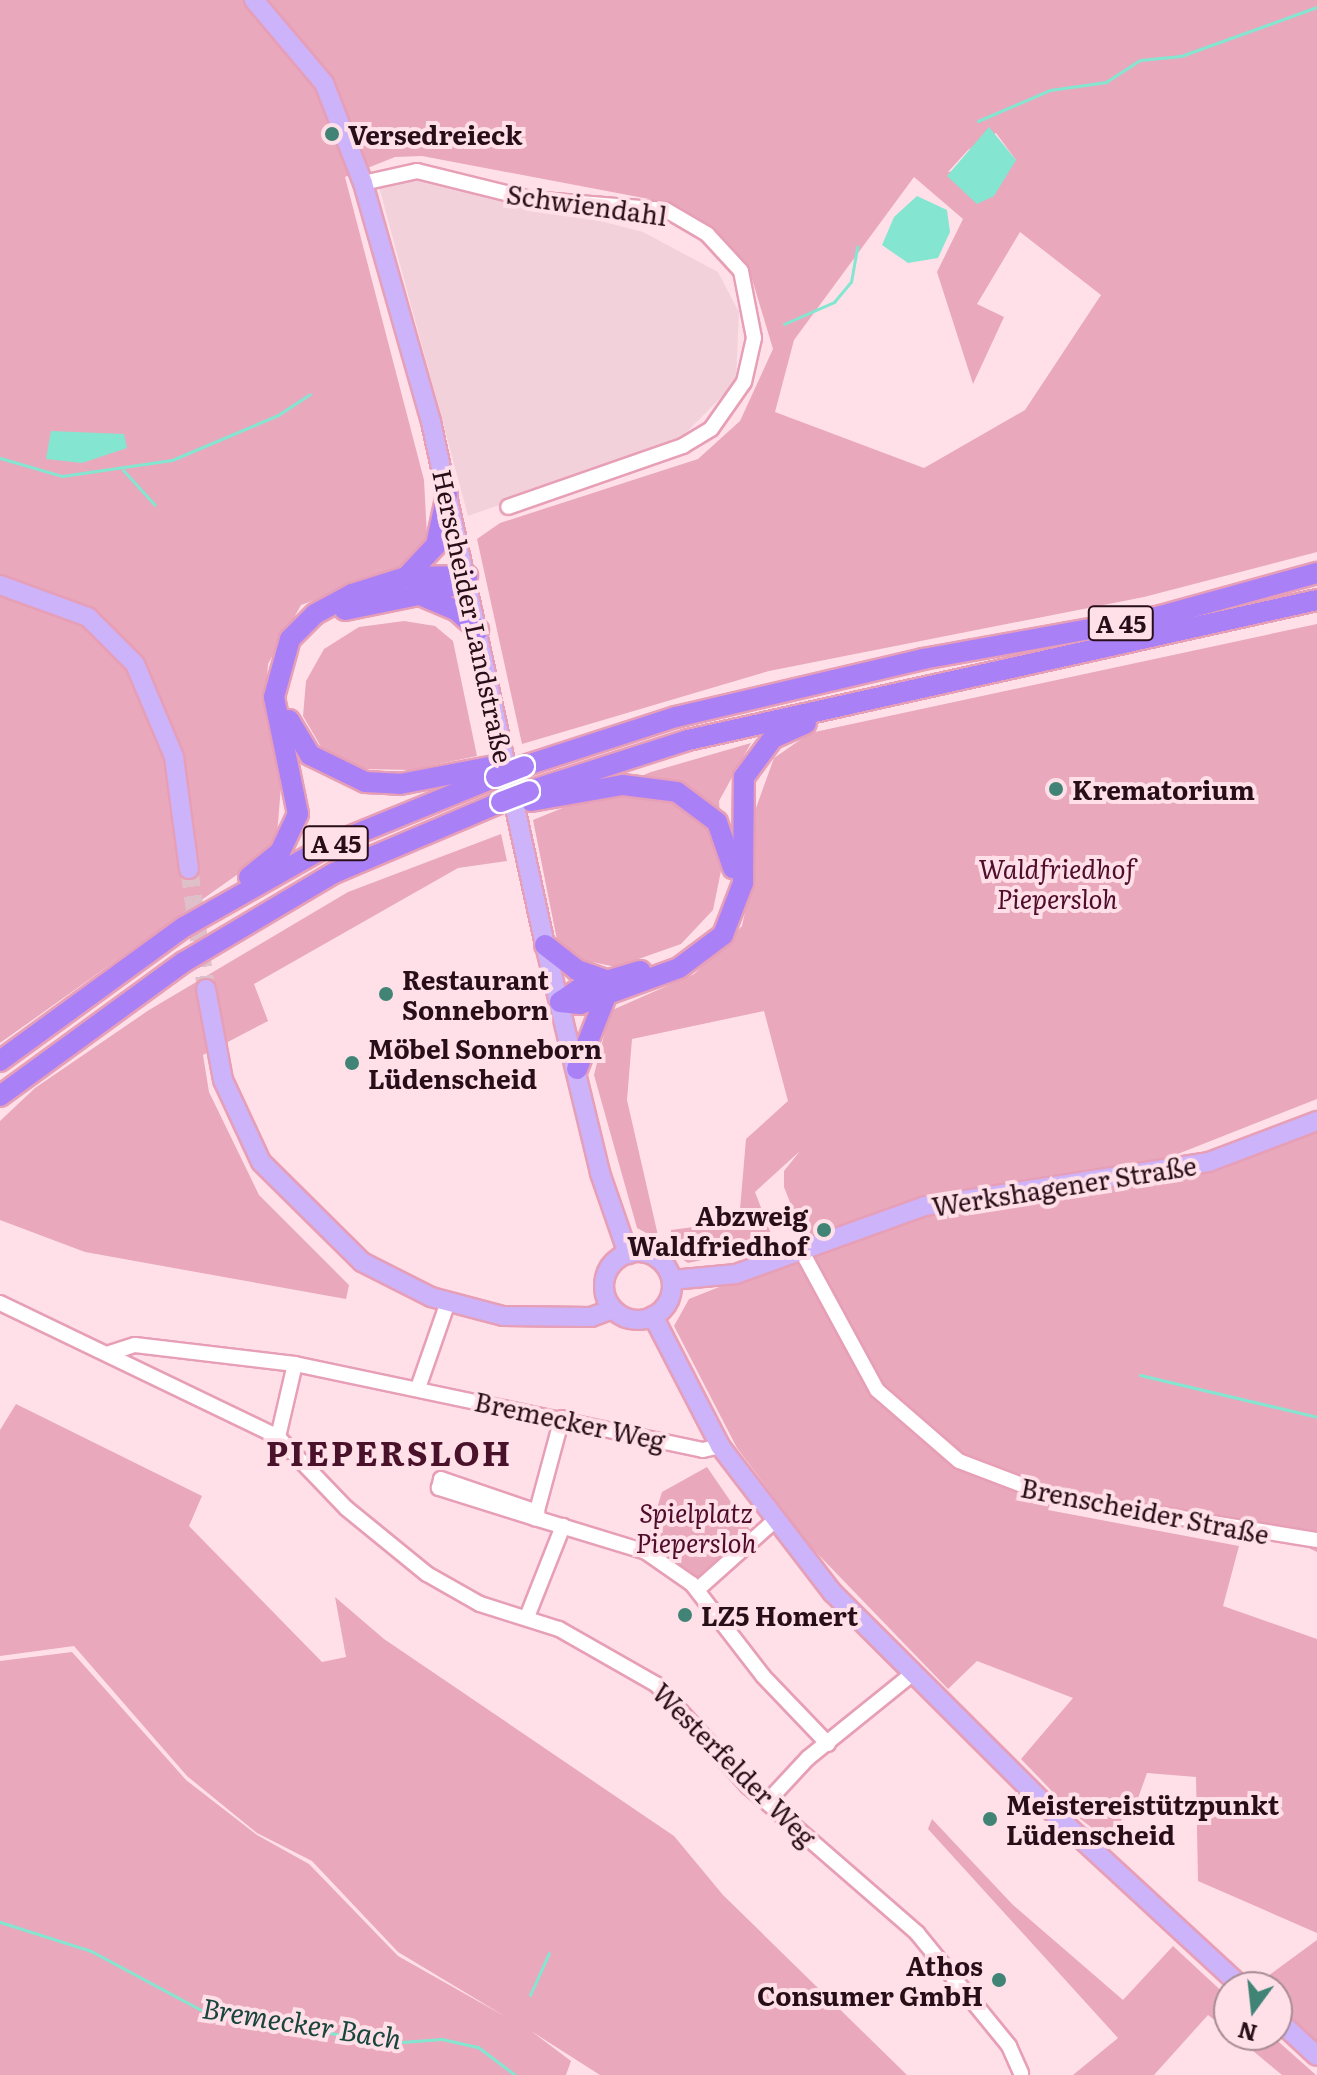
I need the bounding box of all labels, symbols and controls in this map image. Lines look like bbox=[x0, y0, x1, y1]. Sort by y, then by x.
place label: Versedreieck bbox=[348, 118, 522, 150]
marker: Versedreieck bbox=[323, 125, 341, 143]
street label: Schwiendahl bbox=[505, 177, 669, 231]
street label: Herscheider Landstraße bbox=[428, 466, 520, 766]
road number: A 45 bbox=[1087, 603, 1155, 643]
place label: Krematorium bbox=[1072, 773, 1255, 805]
marker: Krematorium bbox=[1047, 780, 1065, 798]
road number: A 45 bbox=[302, 823, 370, 863]
park label: Waldfriedhof Piepersloh bbox=[979, 852, 1135, 914]
place label: Restaurant Sonneborn bbox=[402, 963, 549, 1024]
marker: Restaurant Sonneborn bbox=[377, 985, 395, 1003]
place label: Möbel Sonneborn Lüdenscheid bbox=[368, 1032, 602, 1094]
marker: Möbel Sonneborn Lüdenscheid bbox=[343, 1054, 361, 1072]
street label: Werkshagener Straße bbox=[929, 1149, 1199, 1221]
place label: Abzweig Waldfriedhof bbox=[627, 1199, 808, 1260]
marker: Abzweig Waldfriedhof bbox=[815, 1221, 833, 1239]
street label: Bremecker Weg bbox=[472, 1385, 668, 1455]
district label: PIEPERSLOH bbox=[266, 1432, 512, 1472]
street label: Brenscheider Straße bbox=[1018, 1471, 1272, 1549]
park label: Spielplatz Piepersloh bbox=[636, 1496, 756, 1558]
place label: LZ5 Homert bbox=[701, 1599, 858, 1631]
marker: LZ5 Homert bbox=[676, 1606, 694, 1624]
street label: Westerfelder Weg bbox=[647, 1676, 823, 1852]
place label: Meistereistützpunkt Lüdenscheid bbox=[1006, 1788, 1279, 1850]
marker: Meistereistützpunkt Lüdenscheid bbox=[981, 1810, 999, 1828]
place label: Athos Consumer GmbH bbox=[757, 1949, 983, 2010]
marker: Athos Consumer GmbH bbox=[990, 1971, 1008, 1989]
north arrow bbox=[1213, 1971, 1293, 2051]
water label: Bremecker Bach bbox=[200, 1990, 404, 2054]
text: N bbox=[1234, 2014, 1260, 2051]

